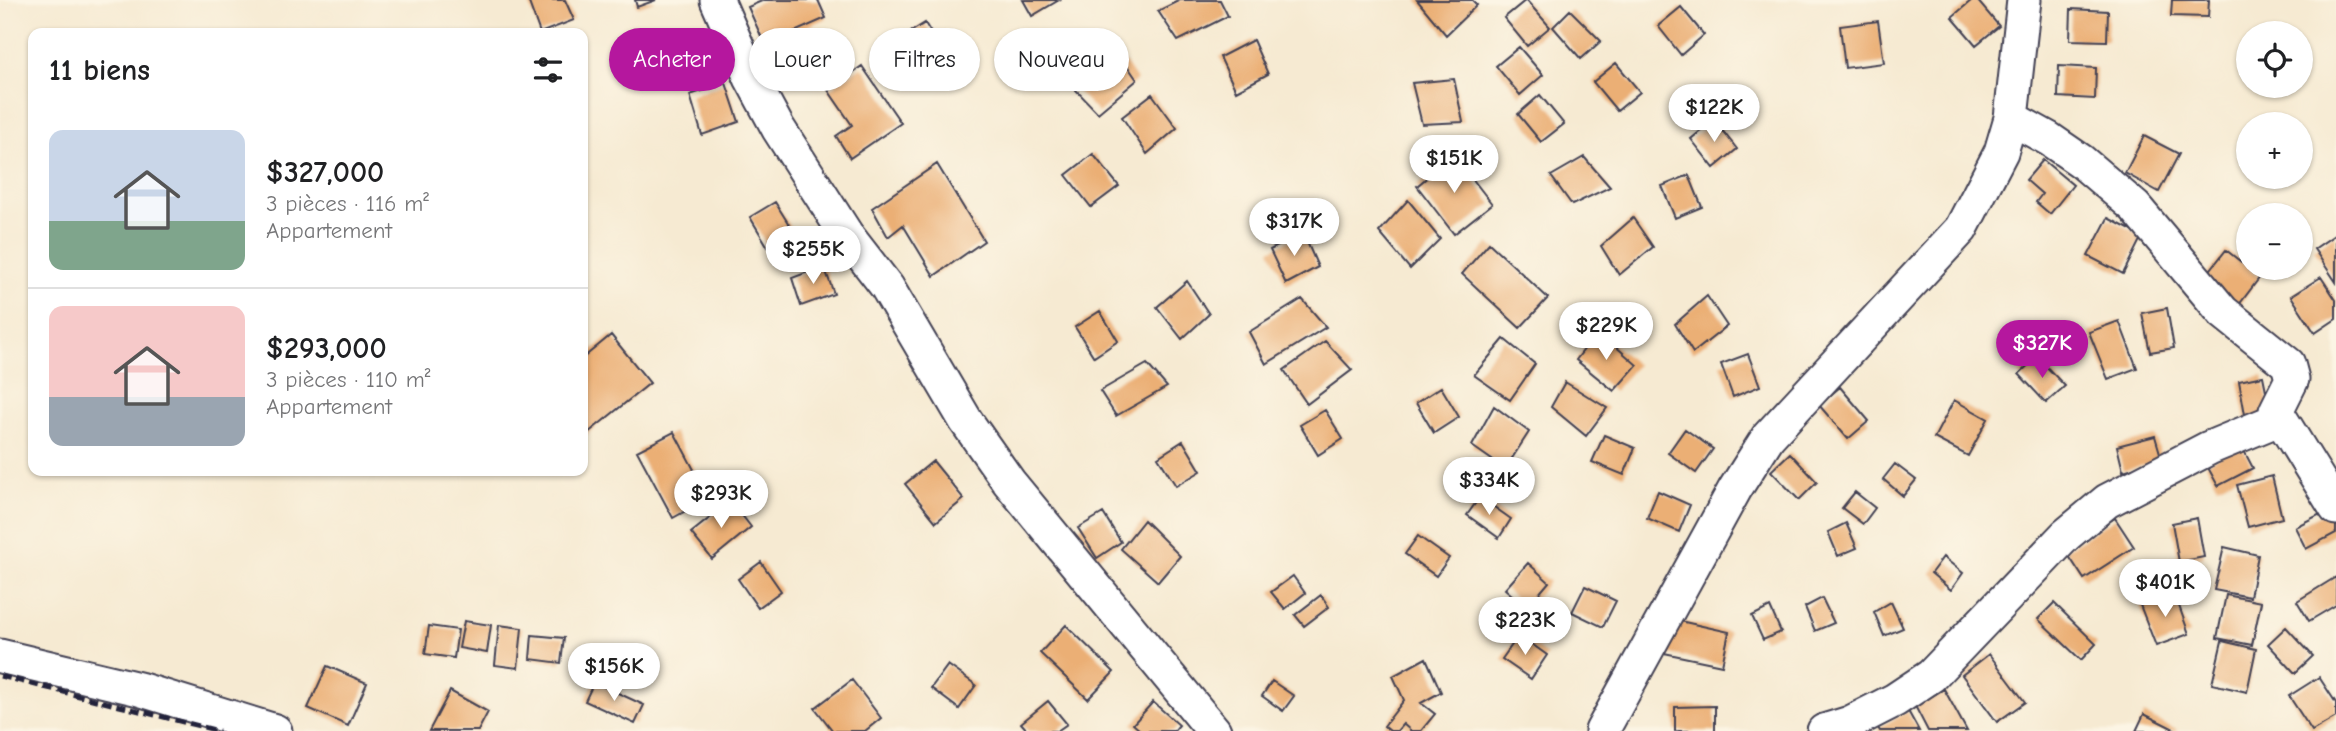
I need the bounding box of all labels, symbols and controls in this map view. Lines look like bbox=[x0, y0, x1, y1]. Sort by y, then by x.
map controls bbox=[2236, 21, 2313, 280]
button: locate bbox=[2236, 21, 2313, 98]
chip: Acheter bbox=[609, 28, 735, 91]
chip: Louer bbox=[749, 28, 855, 91]
chip: Filtres bbox=[869, 28, 980, 91]
chip: Nouveau bbox=[994, 28, 1129, 91]
icon: filters bbox=[529, 51, 567, 89]
text: 11 biens bbox=[49, 53, 150, 88]
pin: $122K bbox=[1665, 85, 1763, 144]
text: $122K bbox=[1685, 93, 1743, 120]
button: + bbox=[2236, 112, 2313, 189]
pin: $151K bbox=[1405, 136, 1503, 195]
text: $151K bbox=[1425, 144, 1483, 171]
text: $327,000 bbox=[266, 155, 384, 190]
icon: home bbox=[105, 158, 189, 242]
text: 3 pièces · 116 m² bbox=[266, 190, 429, 217]
pin: $317K bbox=[1245, 198, 1343, 258]
button: − bbox=[2236, 203, 2313, 280]
text: $317K bbox=[1265, 207, 1323, 234]
text: Appartement bbox=[266, 217, 392, 244]
pin: $255K bbox=[764, 226, 862, 286]
text: $255K bbox=[782, 235, 844, 262]
pin: $229K bbox=[1557, 302, 1655, 362]
text: $229K bbox=[1575, 311, 1637, 338]
pin: $327K bbox=[1993, 320, 2091, 380]
text: $327K bbox=[2012, 329, 2072, 356]
text: $293,000 bbox=[266, 331, 387, 366]
icon: home bbox=[105, 334, 189, 418]
text: 3 pièces · 110 m² bbox=[266, 366, 431, 393]
text: Appartement bbox=[266, 393, 392, 420]
pin: $334K bbox=[1440, 458, 1538, 517]
text: $334K bbox=[1459, 466, 1519, 493]
pin: $293K bbox=[672, 470, 770, 530]
text: $293K bbox=[690, 479, 752, 506]
pin: $401K bbox=[2116, 560, 2214, 619]
text: $401K bbox=[2135, 568, 2195, 595]
pin: $223K bbox=[1476, 598, 1574, 657]
text: $223K bbox=[1494, 606, 1556, 633]
pin: $156K bbox=[565, 644, 663, 703]
text: $156K bbox=[584, 652, 644, 679]

